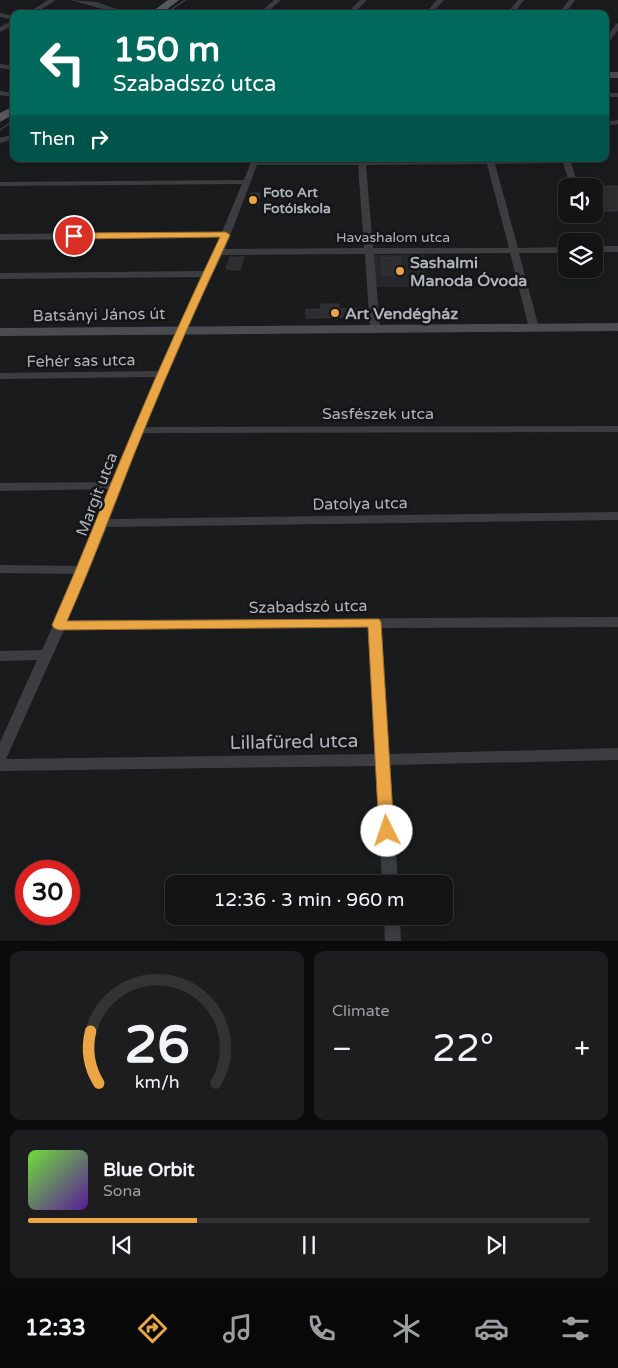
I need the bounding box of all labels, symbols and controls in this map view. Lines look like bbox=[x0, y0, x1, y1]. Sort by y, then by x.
text: 150 m bbox=[113, 29, 220, 71]
icon: left bbox=[30, 30, 95, 95]
text: Szabadszó utca bbox=[113, 71, 276, 97]
icon: right bbox=[85, 125, 113, 153]
text: Then bbox=[30, 128, 75, 150]
map controls bbox=[558, 178, 603, 278]
button: sound bbox=[558, 178, 603, 223]
place label: Foto Art Fotóiskola bbox=[263, 184, 331, 217]
marker: Foto Art Fotóiskola bbox=[247, 194, 259, 206]
pin bbox=[53, 215, 95, 257]
icon: arrive bbox=[60, 222, 88, 250]
street label: Havashalom utca bbox=[336, 229, 450, 246]
button: layers bbox=[558, 233, 603, 278]
place label: Sashalmi Manoda Óvoda bbox=[410, 253, 527, 291]
marker: Sashalmi Manoda Óvoda bbox=[394, 265, 406, 277]
street label: Batsányi János út bbox=[33, 304, 165, 326]
place label: Art Vendégház bbox=[345, 304, 458, 324]
marker: Art Vendégház bbox=[329, 307, 341, 319]
street label: Fehér sas utca bbox=[26, 350, 136, 372]
street label: Sasfészek utca bbox=[322, 404, 434, 424]
street label: Margit utca bbox=[72, 450, 122, 539]
street label: Datolya utca bbox=[312, 493, 408, 515]
street label: Szabadszó utca bbox=[248, 596, 368, 618]
street label: Lillafüred utca bbox=[230, 730, 358, 754]
position arrow bbox=[360, 804, 412, 856]
speed limit sign: 30 bbox=[15, 860, 80, 925]
text: 12:36 · 3 min · 960 m bbox=[213, 889, 405, 911]
text: Climate bbox=[332, 1001, 390, 1021]
text: 26 bbox=[124, 1014, 190, 1077]
text: 22° bbox=[432, 1026, 494, 1072]
text: − bbox=[332, 1032, 352, 1066]
text: + bbox=[574, 1032, 590, 1066]
text: km/h bbox=[135, 1072, 179, 1093]
text: Blue Orbit bbox=[103, 1159, 195, 1181]
text: Sona bbox=[103, 1181, 141, 1201]
icon: previous bbox=[108, 1231, 136, 1259]
icon: pause bbox=[295, 1231, 323, 1259]
icon: next bbox=[482, 1231, 510, 1259]
icon: directions bbox=[135, 1311, 170, 1346]
icon: music bbox=[220, 1311, 255, 1346]
icon: phone bbox=[304, 1311, 339, 1346]
icon: climate bbox=[389, 1311, 424, 1346]
icon: car bbox=[474, 1311, 509, 1346]
icon: filters bbox=[558, 1311, 593, 1346]
text: 12:33 bbox=[25, 1315, 86, 1341]

